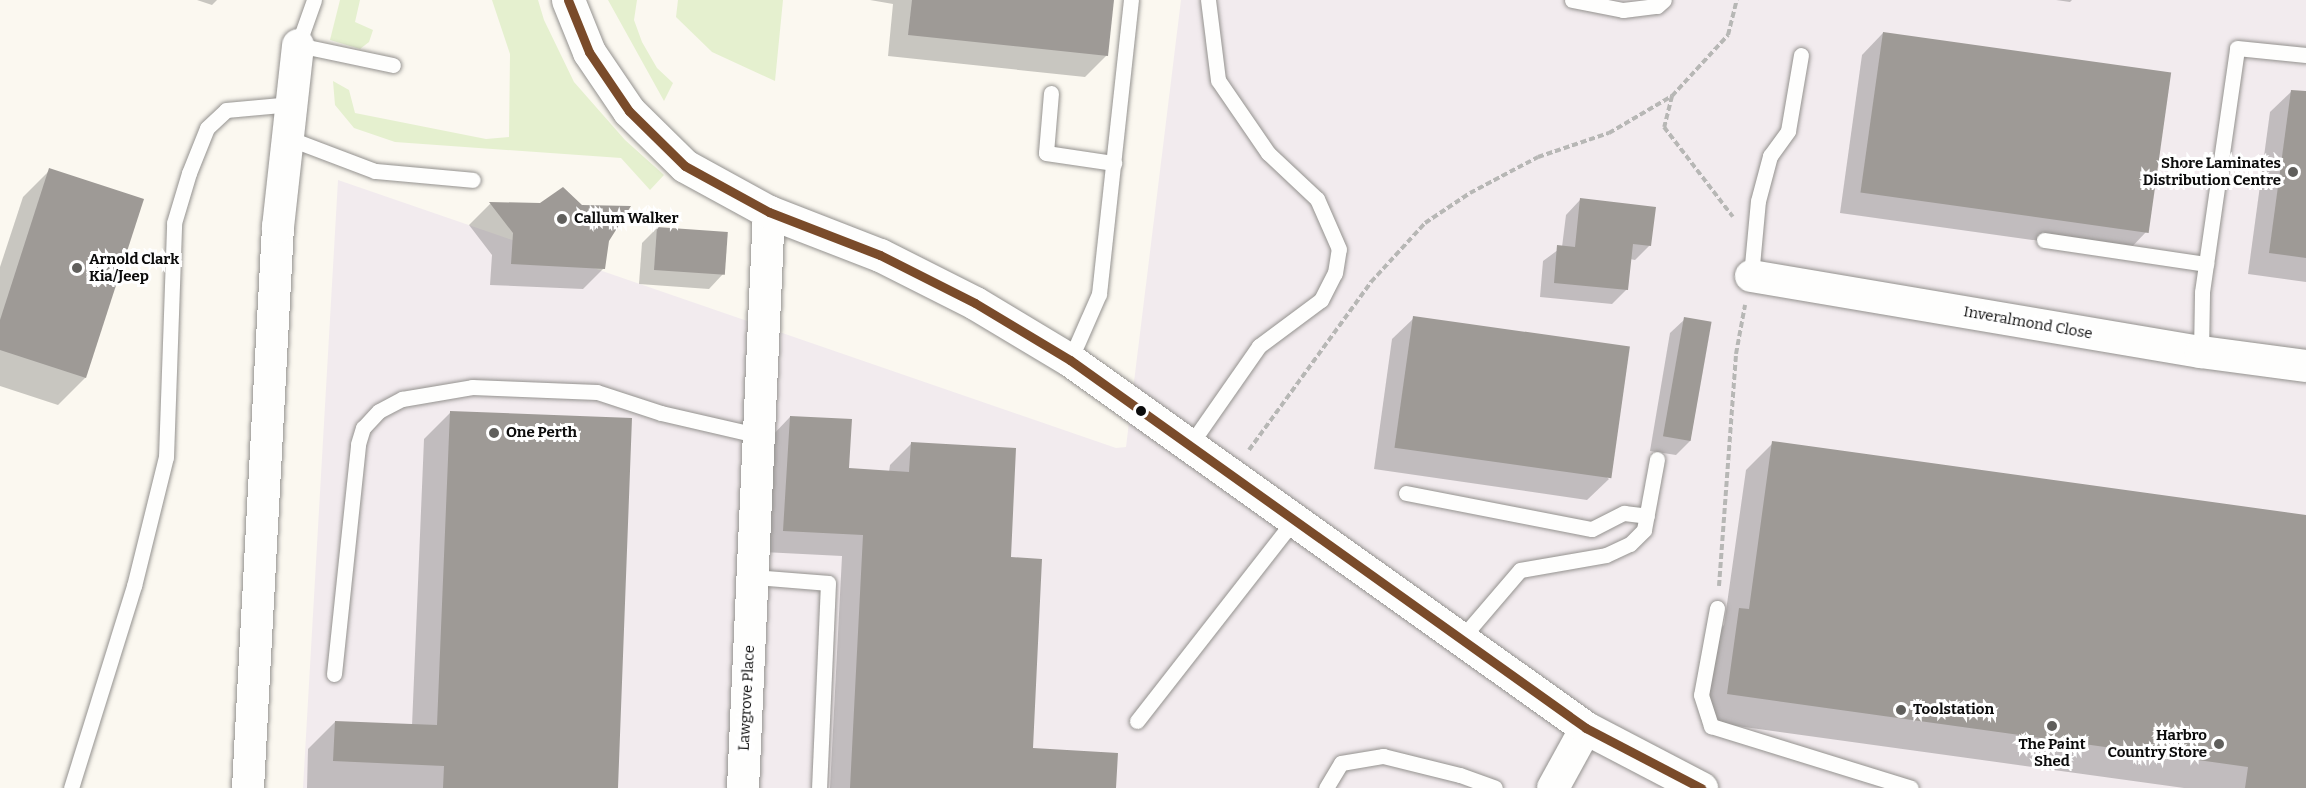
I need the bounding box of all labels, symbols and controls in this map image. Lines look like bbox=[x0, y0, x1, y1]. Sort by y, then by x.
place label: Shore Laminates Distribution Centre bbox=[2143, 154, 2281, 189]
marker: Shore Laminates Distribution Centre bbox=[2286, 165, 2300, 179]
place label: Callum Walker bbox=[574, 210, 679, 228]
marker: Callum Walker bbox=[555, 212, 569, 226]
place label: Arnold Clark Kia/Jeep bbox=[89, 250, 179, 285]
marker: Arnold Clark Kia/Jeep bbox=[70, 261, 84, 275]
street label: Inveralmond Close bbox=[1962, 303, 2094, 343]
unlabelled marker bbox=[1135, 405, 1147, 417]
place label: One Perth bbox=[506, 424, 577, 442]
marker: One Perth bbox=[487, 426, 501, 440]
street label: Lawgrove Place bbox=[735, 645, 759, 751]
place label: Toolstation bbox=[1913, 701, 1994, 719]
marker: Toolstation bbox=[1894, 703, 1908, 717]
marker: The Paint Shed bbox=[2045, 719, 2059, 733]
place label: Harbro Country Store bbox=[2108, 726, 2207, 761]
place label: The Paint Shed bbox=[2018, 735, 2086, 770]
marker: Harbro Country Store bbox=[2212, 737, 2226, 751]

